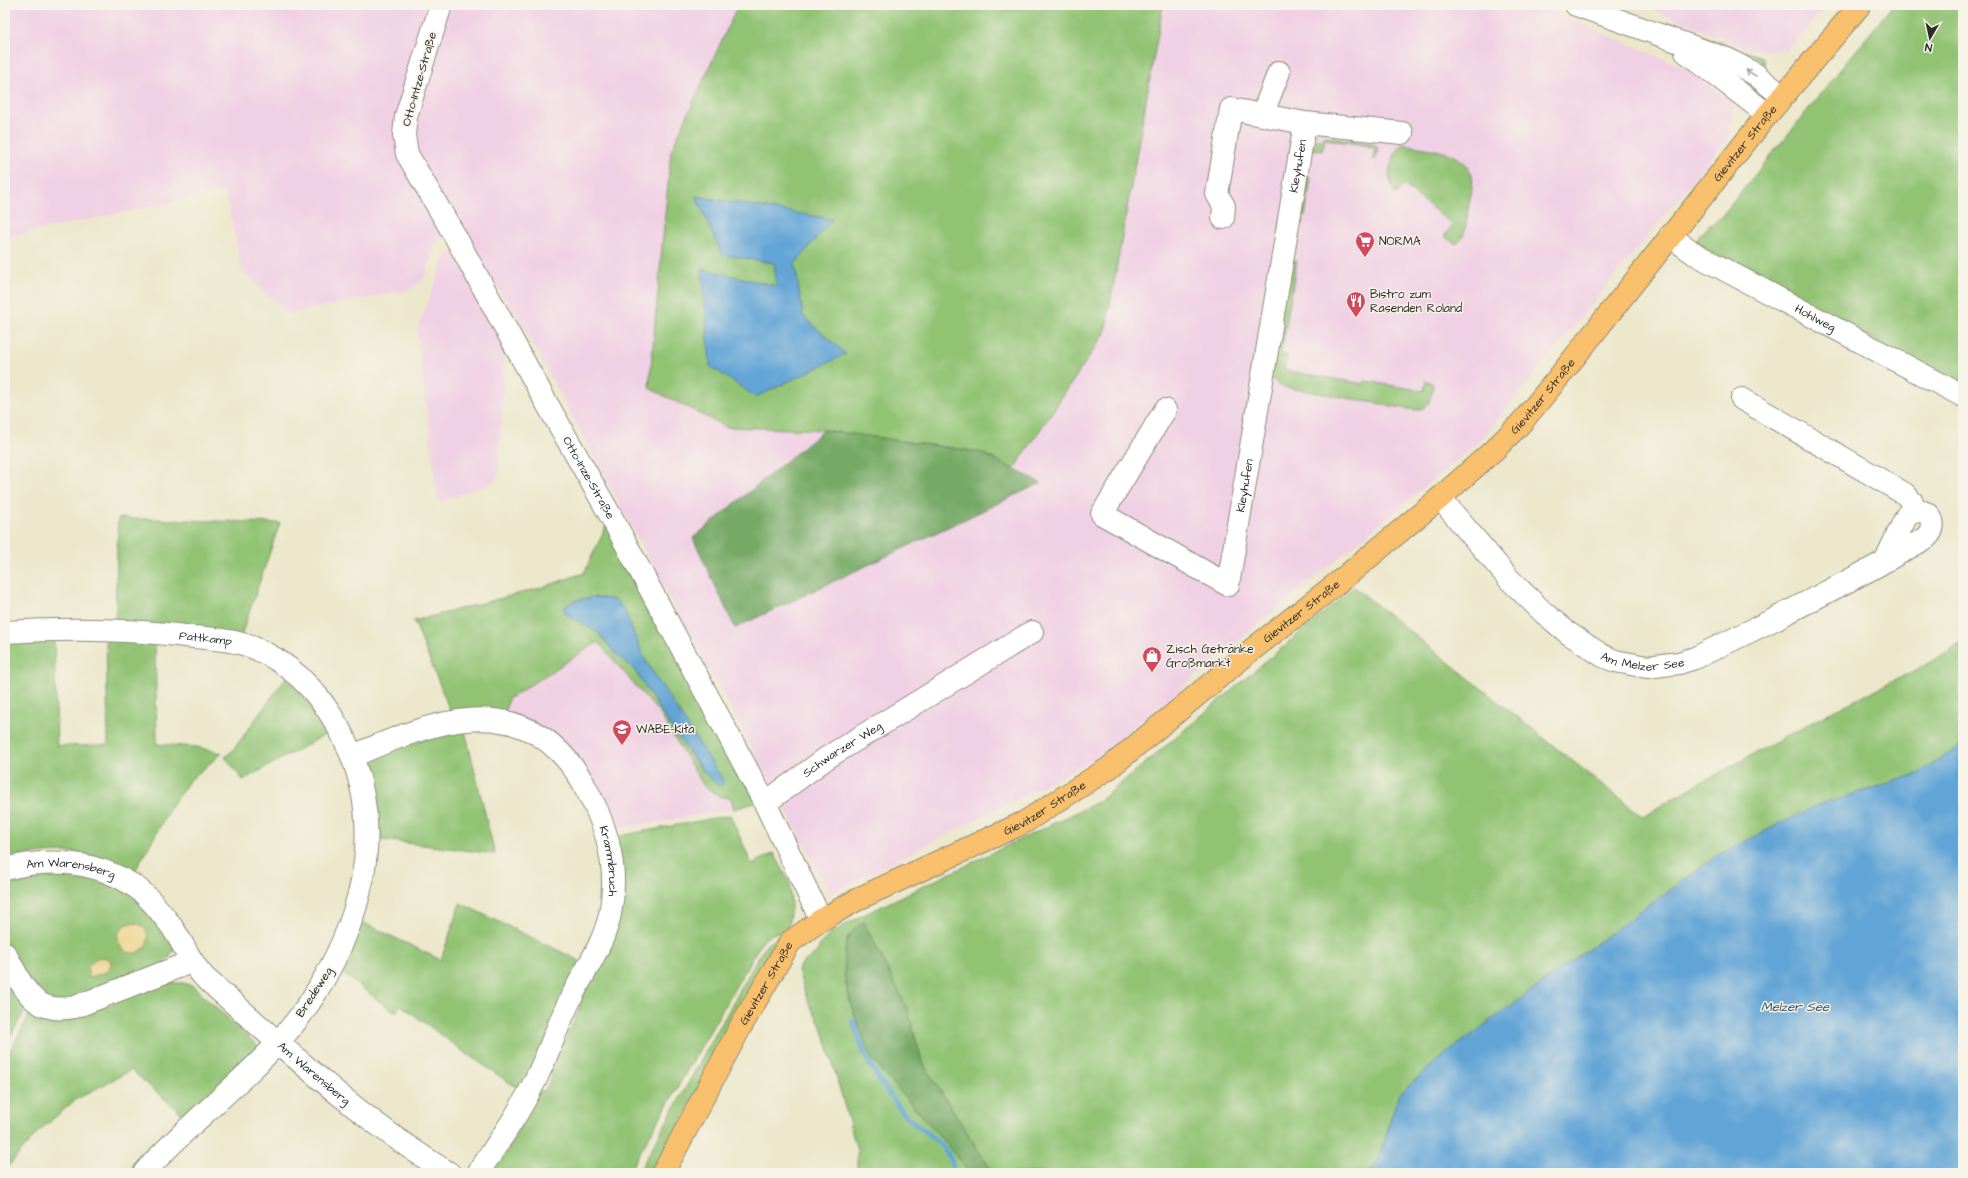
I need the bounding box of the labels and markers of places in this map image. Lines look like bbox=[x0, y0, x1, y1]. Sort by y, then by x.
supermarket icon: NORMA bbox=[1354, 230, 1376, 258]
place label: NORMA bbox=[1379, 233, 1421, 250]
place label: Bistro zum Rasenden Roland bbox=[1370, 286, 1462, 317]
restaurant icon: Bistro zum Rasenden Roland bbox=[1345, 290, 1367, 318]
place label: Zisch Getränke Großmarkt bbox=[1166, 641, 1254, 672]
shop icon: Zisch Getränke Großmarkt bbox=[1141, 645, 1163, 673]
school or university icon: WABE-Kita bbox=[611, 718, 633, 746]
place label: WABE-Kita bbox=[636, 721, 694, 738]

